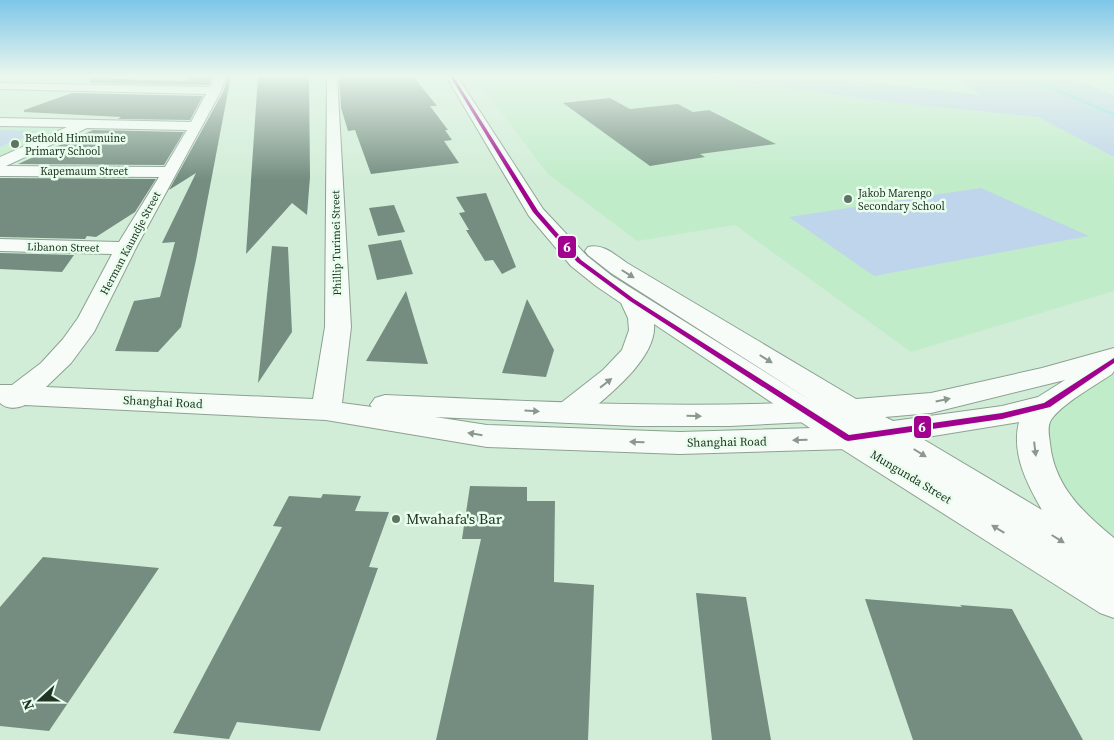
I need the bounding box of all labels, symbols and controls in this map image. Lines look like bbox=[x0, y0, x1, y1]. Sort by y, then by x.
place label: Bethold Himumuine Primary School bbox=[25, 131, 126, 159]
marker: Bethold Himumuine Primary School bbox=[9, 138, 21, 150]
street label: Kapemaum Street bbox=[40, 164, 128, 179]
place label: Jakob Marengo Secondary School bbox=[857, 186, 945, 214]
street label: Herman Kaundje Street bbox=[97, 188, 164, 298]
street label: Phillip Turimei Street bbox=[328, 190, 345, 296]
marker: Jakob Marengo Secondary School bbox=[842, 193, 854, 205]
line badge: 6 bbox=[557, 235, 577, 259]
text: 6 bbox=[563, 237, 571, 257]
street label: Libanon Street bbox=[27, 239, 100, 256]
one-way arrow bbox=[621, 269, 634, 278]
one-way arrow bbox=[760, 354, 773, 364]
one-way arrow bbox=[599, 377, 612, 388]
street label: Shanghai Road bbox=[123, 392, 203, 412]
one-way arrow bbox=[936, 396, 951, 404]
one-way arrow bbox=[524, 408, 540, 416]
one-way arrow bbox=[687, 412, 703, 420]
line badge: 6 bbox=[913, 415, 932, 439]
text: 6 bbox=[918, 417, 926, 437]
one-way arrow bbox=[467, 429, 483, 437]
street label: Shanghai Road bbox=[687, 433, 767, 451]
one-way arrow bbox=[791, 437, 807, 445]
one-way arrow bbox=[629, 438, 645, 446]
one-way arrow bbox=[1031, 442, 1039, 458]
street label: Mungunda Street bbox=[867, 446, 955, 508]
one-way arrow bbox=[913, 448, 926, 457]
place label: Mwahafa's Bar bbox=[406, 508, 503, 529]
marker: Mwahafa's Bar bbox=[390, 513, 402, 525]
one-way arrow bbox=[991, 525, 1004, 534]
one-way arrow bbox=[1051, 534, 1065, 543]
north arrow bbox=[15, 675, 65, 725]
text: N bbox=[17, 696, 39, 713]

